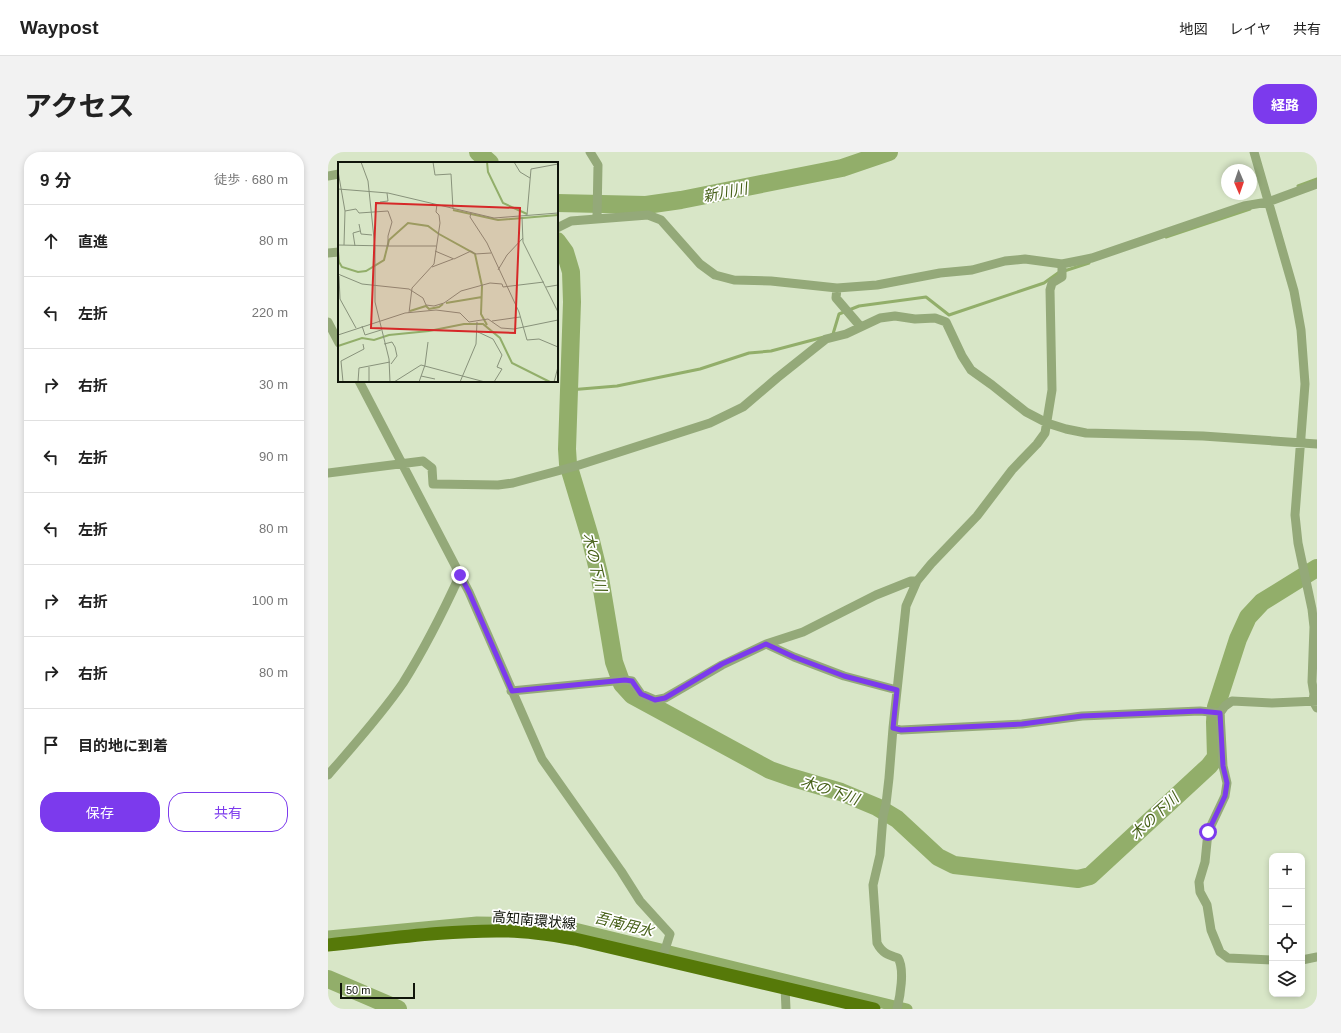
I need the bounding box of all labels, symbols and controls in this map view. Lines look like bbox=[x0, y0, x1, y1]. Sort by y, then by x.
text: Waypost bbox=[20, 17, 98, 38]
text: 地図 bbox=[1179, 21, 1207, 37]
text: レイヤ bbox=[1229, 21, 1271, 37]
text: 共有 bbox=[1293, 21, 1321, 37]
button: 経路 bbox=[1253, 84, 1317, 124]
text: アクセス bbox=[24, 91, 135, 122]
inset map bbox=[338, 162, 558, 382]
north arrow bbox=[1221, 164, 1257, 200]
text: 9 分 bbox=[40, 171, 71, 190]
text: 徒歩 · 680 m bbox=[214, 172, 288, 187]
water label: 新川川 bbox=[701, 179, 751, 205]
icon: ahead bbox=[40, 230, 62, 252]
text: 直進 bbox=[78, 233, 108, 250]
text: 80 m bbox=[259, 233, 288, 248]
icon: left bbox=[40, 302, 62, 324]
text: 左折 bbox=[78, 305, 108, 322]
text: 220 m bbox=[252, 305, 288, 320]
icon: right bbox=[40, 374, 62, 396]
text: 右折 bbox=[78, 377, 108, 394]
text: 30 m bbox=[259, 377, 288, 392]
icon: left bbox=[40, 446, 62, 468]
text: 左折 bbox=[78, 449, 108, 466]
text: 90 m bbox=[259, 449, 288, 464]
icon: left bbox=[40, 518, 62, 540]
text: 左折 bbox=[78, 521, 108, 538]
text: 80 m bbox=[259, 521, 288, 536]
water label: 木の下川 bbox=[580, 531, 610, 595]
route end bbox=[451, 566, 469, 584]
icon: right bbox=[40, 590, 62, 612]
text: 右折 bbox=[78, 593, 108, 610]
text: 100 m bbox=[252, 593, 288, 608]
icon: right bbox=[40, 662, 62, 684]
text: 右折 bbox=[78, 665, 108, 682]
text: 80 m bbox=[259, 665, 288, 680]
icon: arrive bbox=[40, 734, 62, 756]
text: 目的地に到着 bbox=[78, 737, 168, 754]
water label: 木の下川 bbox=[799, 772, 863, 808]
water label: 木の下川 bbox=[1126, 788, 1183, 843]
button: 保存 bbox=[40, 792, 160, 832]
button: 共有 bbox=[168, 792, 288, 832]
route start bbox=[1199, 823, 1217, 841]
map controls bbox=[1269, 853, 1305, 997]
button: + bbox=[1269, 853, 1305, 889]
button: − bbox=[1269, 889, 1305, 925]
street label: 高知南環状線 bbox=[491, 908, 577, 932]
water label: 吾南用水 bbox=[593, 908, 657, 940]
button: locate bbox=[1269, 925, 1305, 961]
button: layers bbox=[1269, 961, 1305, 997]
scale bar bbox=[340, 981, 415, 1000]
text: 50 m bbox=[346, 984, 370, 996]

